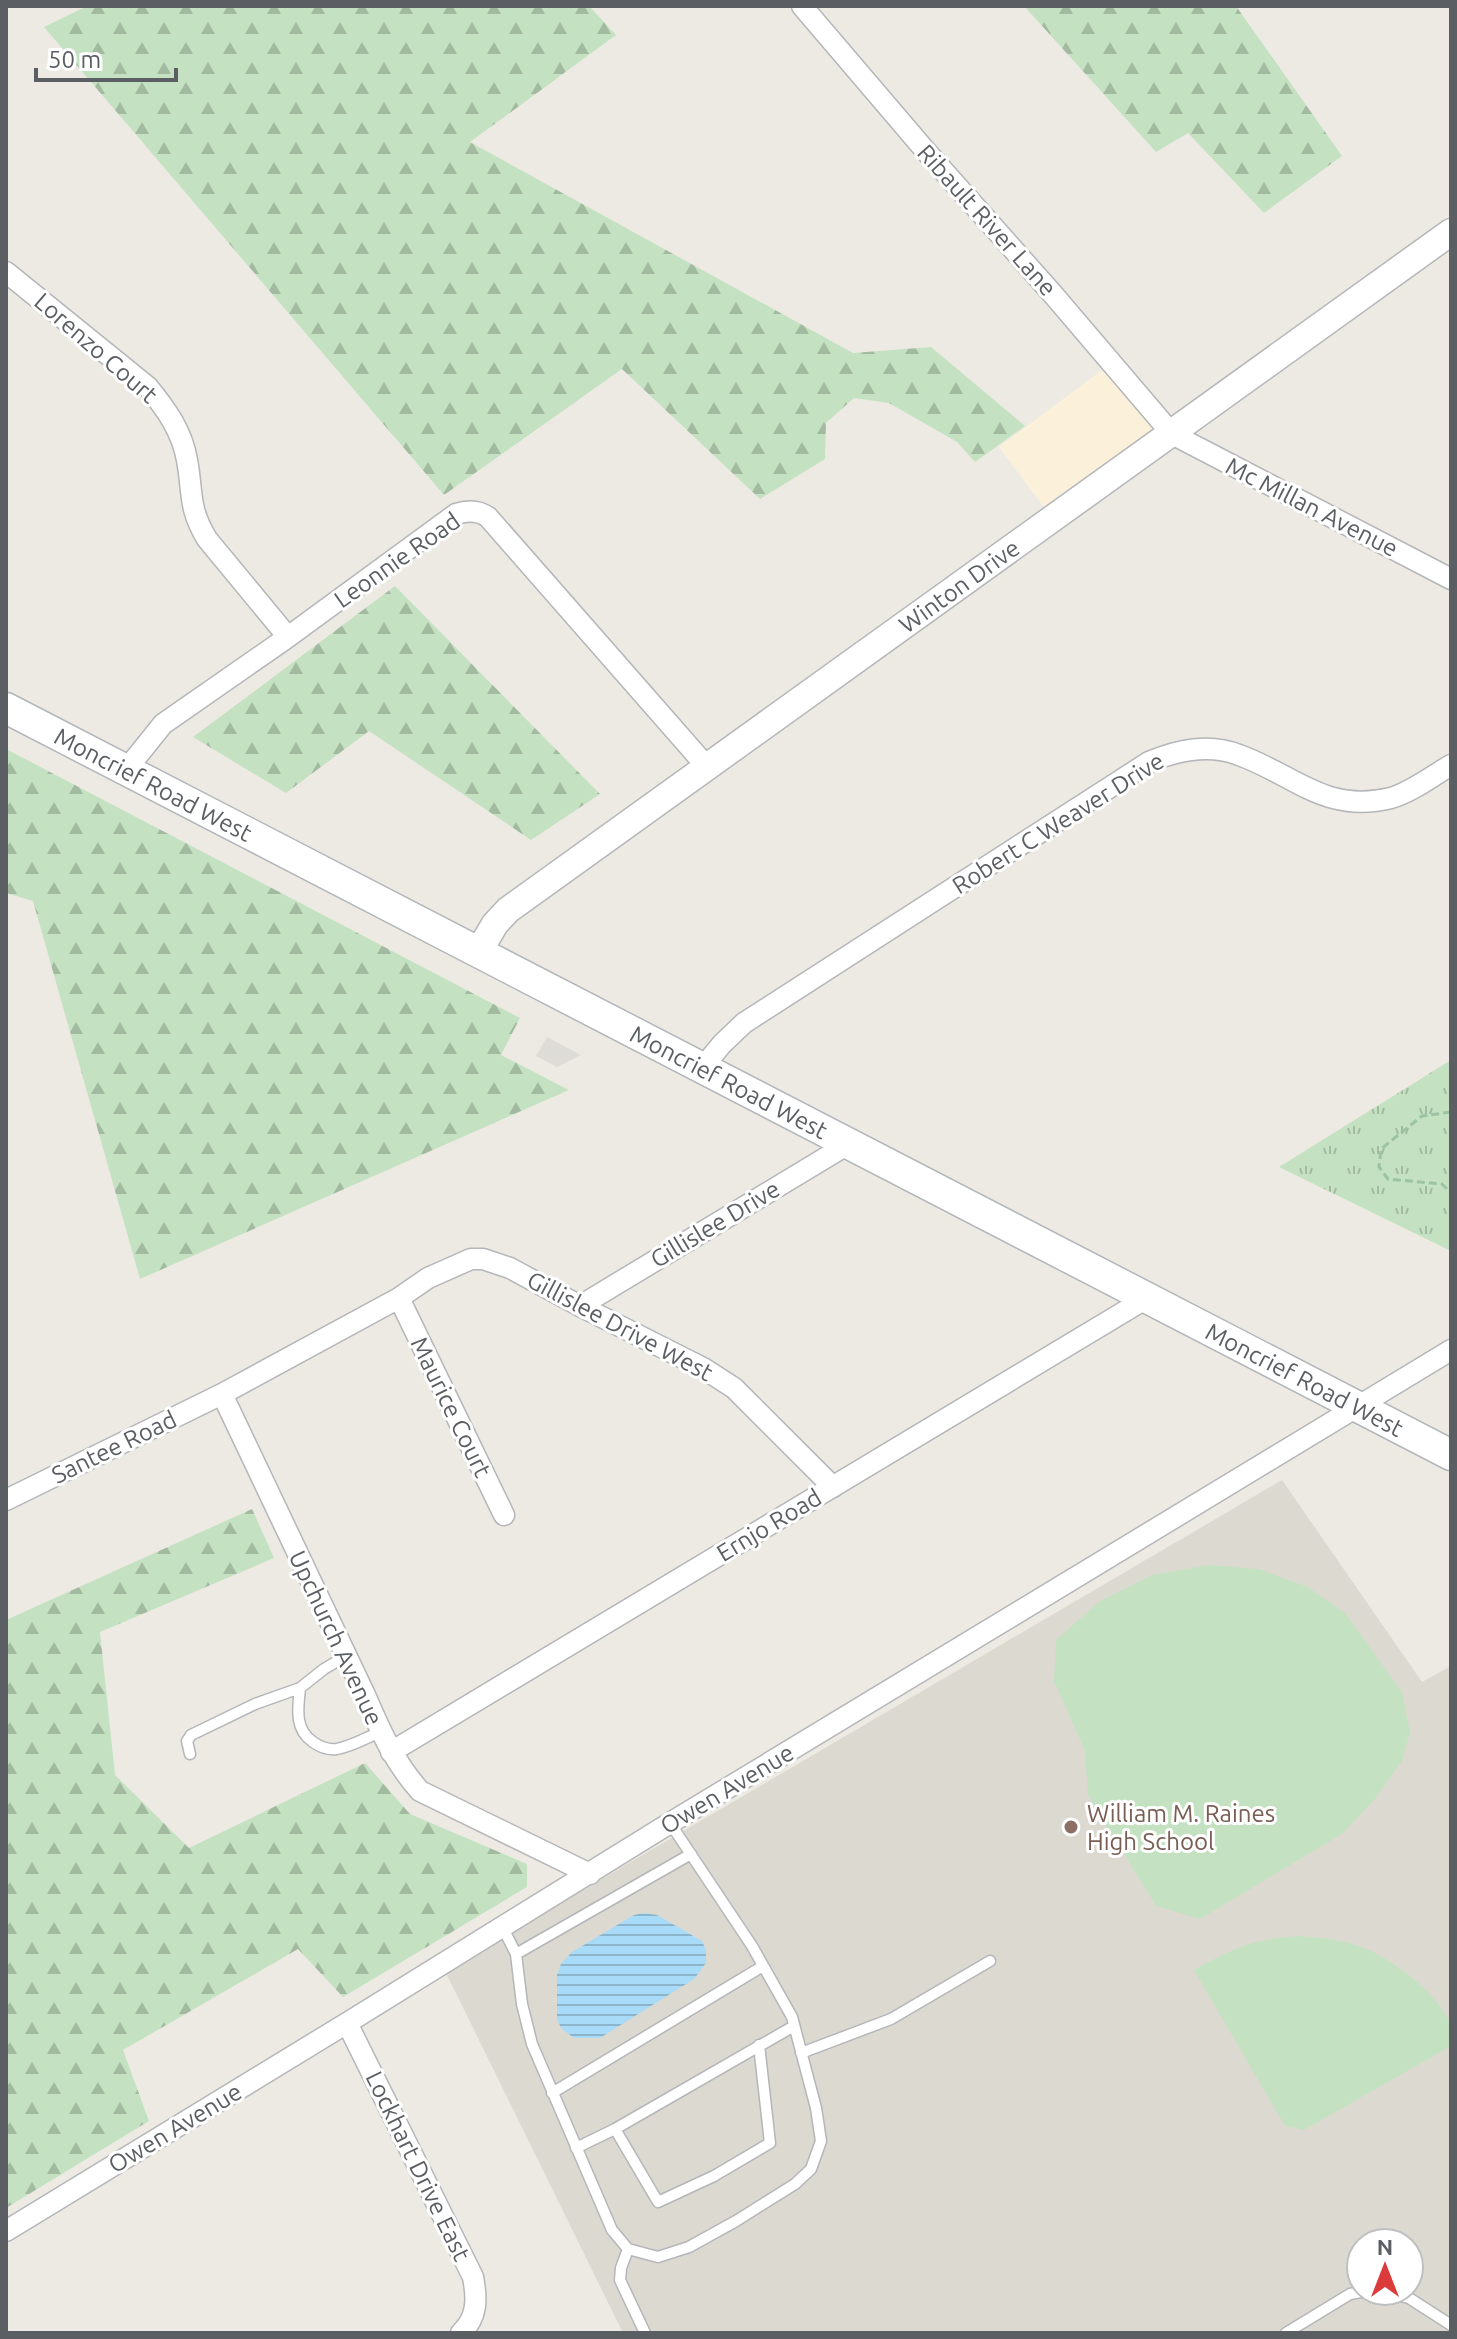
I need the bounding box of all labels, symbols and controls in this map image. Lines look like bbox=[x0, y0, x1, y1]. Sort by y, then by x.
scale bar bbox=[36, 32, 176, 82]
text: 50 m bbox=[48, 46, 101, 73]
street label: Ribault River Lane bbox=[912, 139, 1062, 301]
street label: Lorenzo Court bbox=[29, 287, 163, 409]
street label: Mc Millan Avenue bbox=[1222, 452, 1402, 562]
street label: Leonnie Road bbox=[329, 507, 465, 613]
street label: Winton Drive bbox=[894, 533, 1024, 638]
street label: Moncrief Road West bbox=[50, 722, 257, 847]
street label: Robert C Weaver Drive bbox=[947, 747, 1169, 899]
street label: Moncrief Road West bbox=[626, 1020, 833, 1144]
street label: Gillislee Drive bbox=[646, 1175, 784, 1273]
street label: Gillislee Drive West bbox=[523, 1266, 718, 1387]
street label: Moncrief Road West bbox=[1201, 1317, 1408, 1442]
street label: Maurice Court bbox=[405, 1332, 497, 1482]
street label: Santee Road bbox=[47, 1405, 181, 1489]
street label: Ernjo Road bbox=[712, 1483, 826, 1567]
street label: Upchurch Avenue bbox=[284, 1547, 388, 1729]
street label: Owen Avenue bbox=[656, 1739, 798, 1839]
place label: William M. Raines High School bbox=[1087, 1800, 1275, 1855]
marker: William M. Raines High School bbox=[1062, 1818, 1080, 1836]
street label: Lockhart Drive East bbox=[360, 2067, 476, 2266]
street label: Owen Avenue bbox=[104, 2078, 246, 2178]
north arrow bbox=[1345, 2227, 1425, 2307]
text: N bbox=[1377, 2234, 1393, 2259]

